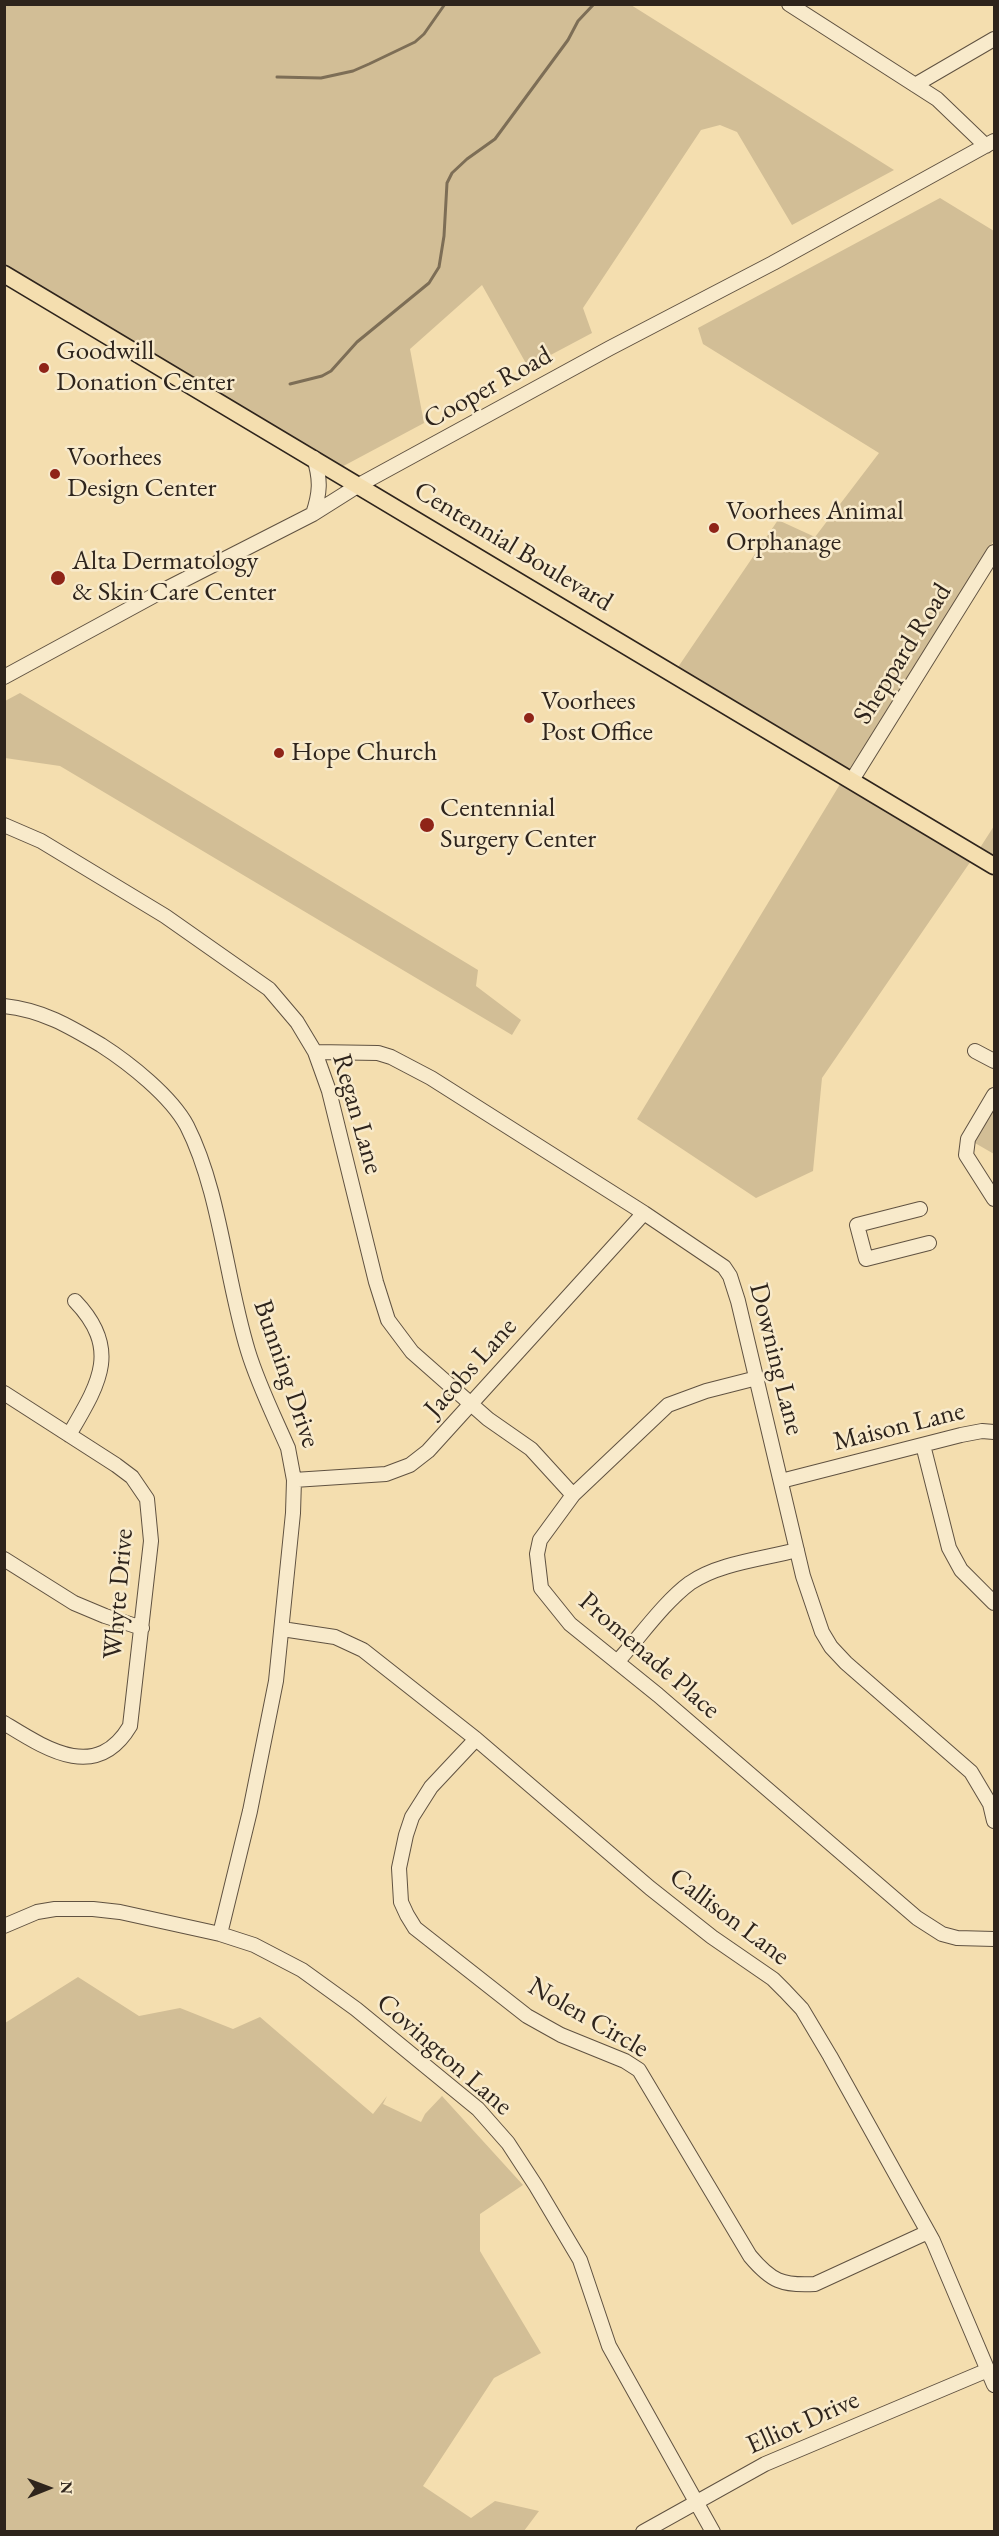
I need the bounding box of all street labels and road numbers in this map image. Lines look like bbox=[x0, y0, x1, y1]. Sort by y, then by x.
street label: Cooper Road bbox=[418, 340, 558, 436]
street label: Centennial Boulevard bbox=[408, 475, 618, 619]
street label: Sheppard Road bbox=[847, 578, 959, 730]
street label: Regan Lane bbox=[324, 1050, 390, 1178]
street label: Downing Lane bbox=[741, 1280, 811, 1438]
street label: Bunning Drive bbox=[246, 1296, 326, 1452]
street label: Jacobs Lane bbox=[418, 1311, 524, 1425]
street label: Maison Lane bbox=[830, 1395, 968, 1459]
street label: Whyte Drive bbox=[97, 1527, 141, 1661]
street label: Promenade Place bbox=[572, 1586, 726, 1726]
street label: Callison Lane bbox=[662, 1861, 796, 1973]
street label: Nolen Circle bbox=[522, 1971, 654, 2065]
street label: Covington Lane bbox=[369, 1987, 519, 2123]
street label: Elliot Drive bbox=[742, 2384, 864, 2462]

